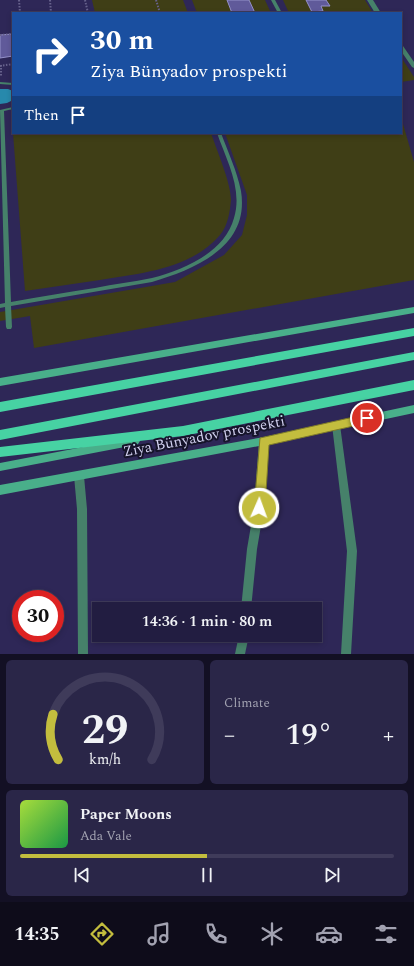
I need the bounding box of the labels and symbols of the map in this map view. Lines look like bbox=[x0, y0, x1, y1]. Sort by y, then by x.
pin bbox=[350, 401, 384, 435]
street label: Ziya Bünyadov prospekti bbox=[121, 410, 287, 463]
position arrow bbox=[238, 487, 280, 529]
speed limit sign: 30 bbox=[12, 590, 64, 642]

